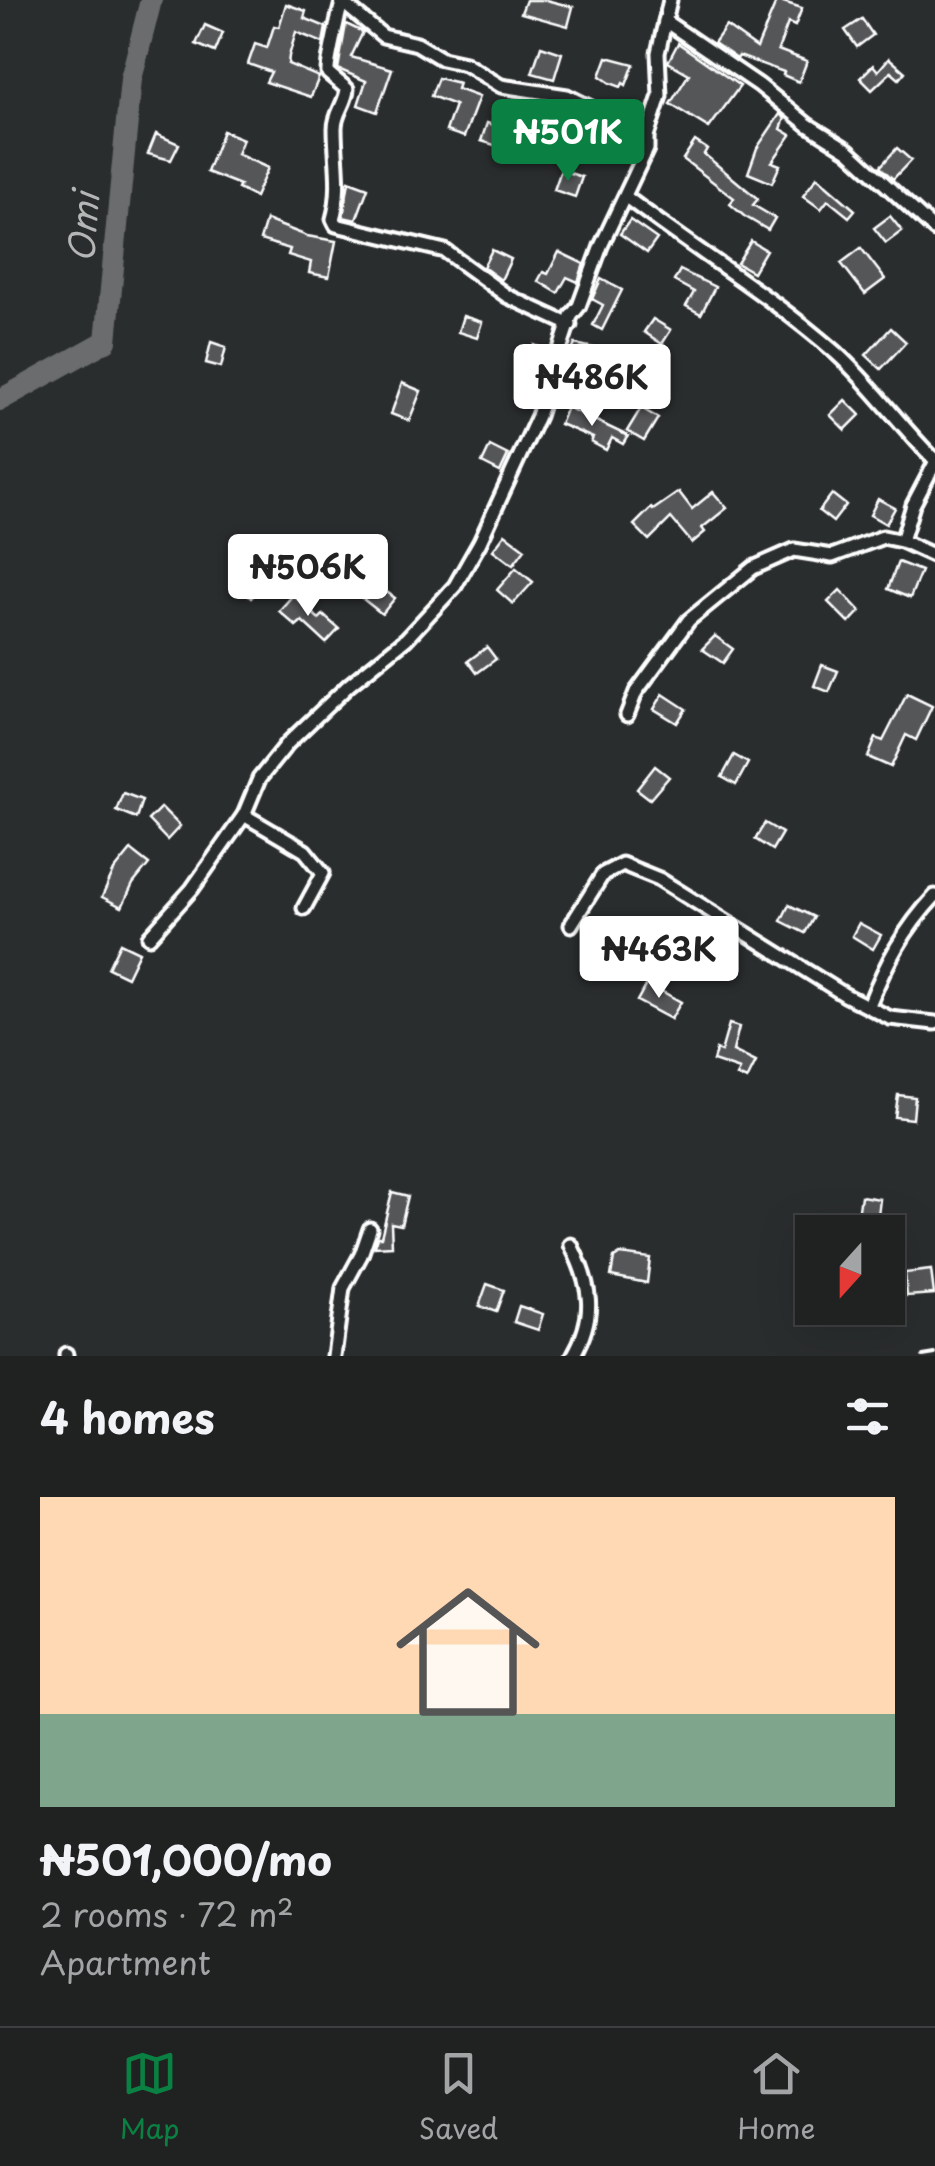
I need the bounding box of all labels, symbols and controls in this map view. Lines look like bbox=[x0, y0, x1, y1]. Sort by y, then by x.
pin: ₦501K bbox=[498, 99, 638, 184]
text: ₦501K bbox=[513, 107, 623, 155]
water label: Omi bbox=[53, 185, 112, 264]
pin: ₦486K bbox=[522, 344, 662, 429]
text: ₦486K bbox=[536, 352, 648, 400]
pin: ₦506K bbox=[238, 534, 378, 619]
text: ₦506K bbox=[250, 542, 366, 590]
pin: ₦463K bbox=[589, 916, 729, 1001]
text: ₦463K bbox=[602, 924, 716, 972]
north arrow bbox=[795, 1215, 905, 1325]
map controls bbox=[795, 1215, 905, 1325]
text: 4 homes bbox=[40, 1385, 215, 1448]
icon: filters bbox=[840, 1389, 895, 1444]
icon: home bbox=[378, 1562, 558, 1742]
text: ₦501,000/mo bbox=[40, 1827, 332, 1890]
text: 2 rooms · 72 m² bbox=[40, 1890, 294, 1938]
text: Apartment bbox=[40, 1938, 211, 1986]
tab: Map bbox=[120, 2046, 179, 2149]
tab: Saved bbox=[419, 2046, 498, 2149]
tab: Home bbox=[737, 2046, 815, 2149]

